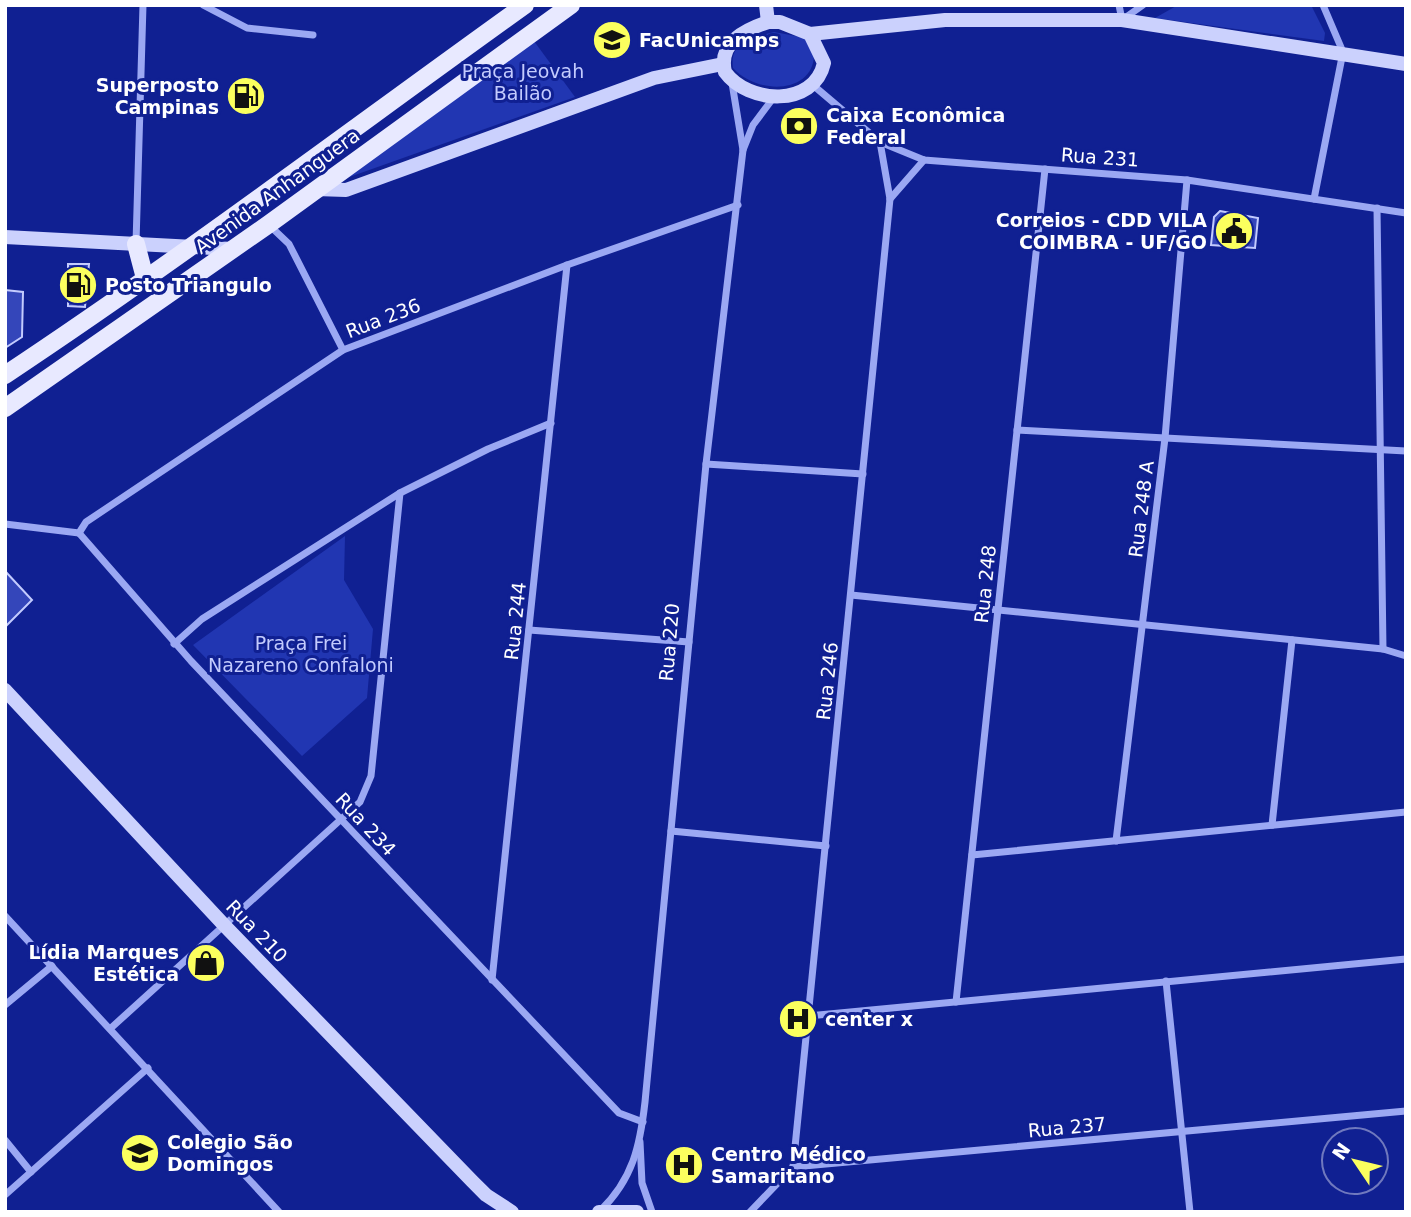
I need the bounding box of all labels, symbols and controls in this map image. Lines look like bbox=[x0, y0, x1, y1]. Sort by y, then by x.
school or university icon: FacUnicamps bbox=[591, 19, 633, 61]
place label: FacUnicamps bbox=[639, 29, 779, 51]
park label: Praça Jeovah Bailão bbox=[462, 60, 584, 104]
place label: Superposto Campinas bbox=[96, 74, 219, 118]
fuel station icon: Superposto Campinas bbox=[225, 75, 267, 117]
place label: Caixa Econômica Federal bbox=[826, 104, 1005, 148]
bank icon: Caixa Econômica Federal bbox=[778, 105, 820, 147]
street label: Avenida Anhanguera bbox=[190, 124, 364, 258]
street label: Rua 231 bbox=[1060, 143, 1140, 171]
place label: Correios - CDD VILA COIMBRA - UF/GO bbox=[996, 209, 1207, 253]
public building icon: Correios - CDD VILA COIMBRA - UF/GO bbox=[1213, 210, 1255, 252]
fuel station icon: Posto Triangulo bbox=[57, 264, 99, 306]
place label: Posto Triangulo bbox=[105, 274, 272, 296]
street label: Rua 236 bbox=[342, 294, 424, 342]
street label: Rua 248 A bbox=[1124, 459, 1158, 559]
street label: Rua 248 bbox=[970, 544, 1000, 624]
street label: Rua 244 bbox=[500, 581, 530, 661]
street label: Rua 220 bbox=[655, 602, 683, 682]
park label: Praça Frei Nazareno Confaloni bbox=[208, 632, 394, 676]
street label: Rua 246 bbox=[812, 641, 842, 721]
street label: Rua 234 bbox=[331, 788, 401, 860]
street label: Rua 210 bbox=[222, 895, 292, 967]
place label: Lídia Marques Estética bbox=[28, 941, 179, 985]
shop icon: Lídia Marques Estética bbox=[185, 942, 227, 984]
hospital icon: center x bbox=[777, 998, 819, 1040]
place label: center x bbox=[825, 1008, 913, 1030]
street label: Rua 237 bbox=[1027, 1113, 1107, 1141]
north arrow bbox=[1320, 1126, 1390, 1196]
place label: Colegio São Domingos bbox=[167, 1131, 293, 1175]
school or university icon: Colegio São Domingos bbox=[119, 1132, 161, 1174]
text: N bbox=[1328, 1138, 1355, 1164]
place label: Centro Médico Samaritano bbox=[711, 1143, 866, 1187]
hospital icon: Centro Médico Samaritano bbox=[663, 1144, 705, 1186]

